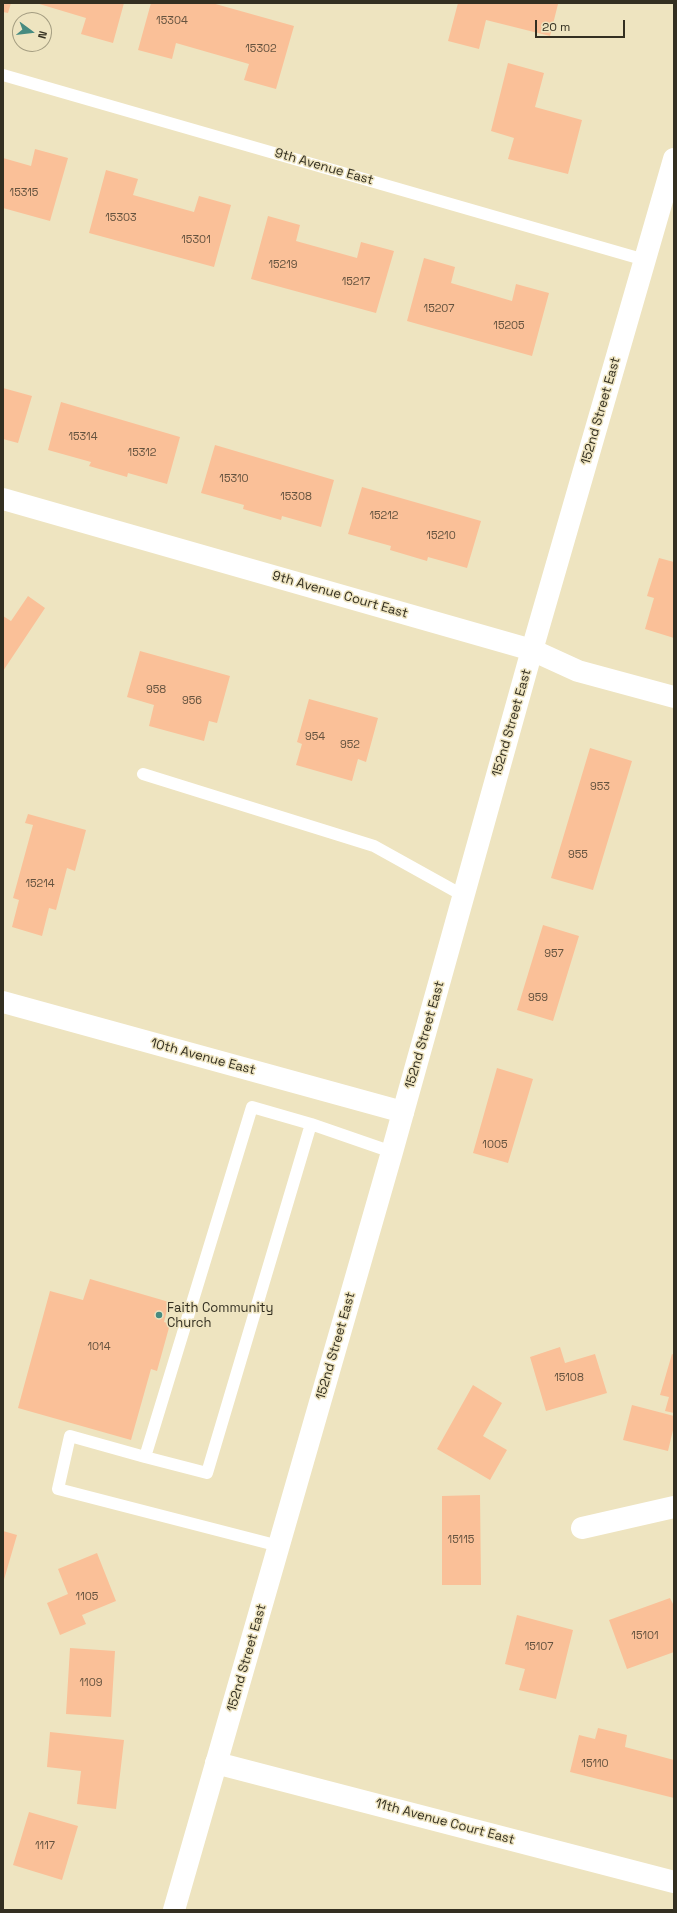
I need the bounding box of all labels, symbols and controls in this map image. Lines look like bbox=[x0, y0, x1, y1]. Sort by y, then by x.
north arrow bbox=[12, 12, 52, 52]
scale bar bbox=[537, 12, 627, 38]
house number: 15304 bbox=[156, 14, 188, 28]
text: 20 m bbox=[542, 19, 570, 35]
text: N bbox=[35, 29, 50, 40]
house number: 15302 bbox=[245, 42, 277, 56]
street label: 9th Avenue East bbox=[273, 145, 375, 189]
house number: 15315 bbox=[10, 186, 38, 200]
house number: 15303 bbox=[105, 211, 137, 225]
house number: 15301 bbox=[181, 233, 211, 247]
house number: 15219 bbox=[268, 258, 298, 272]
house number: 15217 bbox=[342, 275, 370, 289]
house number: 15207 bbox=[424, 302, 454, 316]
house number: 15205 bbox=[493, 319, 525, 333]
street label: 152nd Street East bbox=[578, 355, 624, 467]
house number: 15314 bbox=[68, 430, 98, 444]
house number: 15312 bbox=[128, 446, 156, 460]
house number: 15310 bbox=[219, 472, 249, 486]
house number: 15308 bbox=[280, 490, 312, 504]
house number: 15212 bbox=[370, 509, 398, 523]
house number: 15210 bbox=[426, 529, 456, 543]
street label: 9th Avenue Court East bbox=[270, 568, 410, 622]
street label: 152nd Street East bbox=[489, 667, 535, 779]
house number: 958 bbox=[146, 683, 166, 697]
house number: 956 bbox=[182, 694, 202, 708]
house number: 954 bbox=[305, 730, 325, 744]
house number: 952 bbox=[340, 738, 360, 752]
house number: 953 bbox=[590, 780, 610, 794]
house number: 955 bbox=[568, 848, 588, 862]
house number: 15214 bbox=[25, 877, 55, 891]
house number: 957 bbox=[544, 947, 564, 961]
street label: 152nd Street East bbox=[402, 979, 448, 1091]
house number: 959 bbox=[528, 991, 548, 1005]
street label: 10th Avenue East bbox=[149, 1036, 257, 1078]
house number: 1005 bbox=[482, 1138, 508, 1152]
street label: 152nd Street East bbox=[313, 1290, 359, 1402]
place label: Faith Community Church bbox=[167, 1300, 274, 1331]
marker: Faith Community Church bbox=[154, 1310, 164, 1320]
house number: 1014 bbox=[87, 1340, 111, 1354]
house number: 15108 bbox=[554, 1371, 584, 1385]
house number: 15115 bbox=[448, 1533, 474, 1547]
house number: 1105 bbox=[76, 1590, 98, 1604]
street label: 152nd Street East bbox=[224, 1602, 270, 1714]
house number: 15101 bbox=[631, 1629, 659, 1643]
house number: 15107 bbox=[525, 1640, 553, 1654]
house number: 1109 bbox=[80, 1676, 102, 1690]
house number: 15110 bbox=[581, 1757, 609, 1771]
street label: 11th Avenue Court East bbox=[374, 1796, 516, 1848]
house number: 1117 bbox=[35, 1839, 55, 1853]

